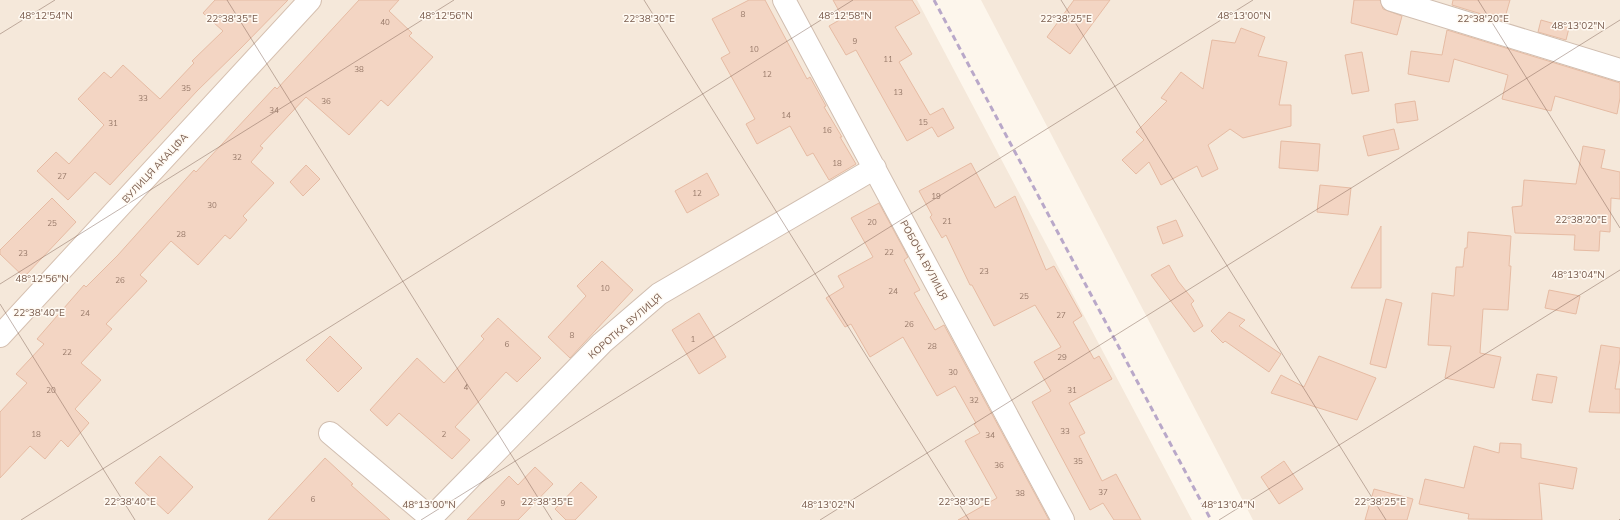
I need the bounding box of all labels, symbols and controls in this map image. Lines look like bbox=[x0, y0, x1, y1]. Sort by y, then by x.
text: 48°12'54"N bbox=[19, 9, 73, 22]
text: 48°12'56"N bbox=[419, 9, 473, 22]
house number: 8 bbox=[741, 9, 746, 19]
text: 48°12'58"N bbox=[818, 9, 872, 22]
text: 48°13'00"N bbox=[1217, 9, 1271, 22]
text: 22°38'35"E bbox=[206, 12, 258, 25]
text: 22°38'30"E bbox=[623, 12, 675, 25]
text: 22°38'25"E bbox=[1040, 12, 1092, 25]
text: 22°38'20"E bbox=[1457, 12, 1509, 25]
house number: 40 bbox=[380, 17, 390, 27]
text: 48°13'02"N bbox=[1551, 19, 1605, 32]
house number: 9 bbox=[853, 36, 858, 46]
house number: 10 bbox=[749, 44, 759, 54]
house number: 11 bbox=[883, 54, 893, 64]
house number: 38 bbox=[354, 64, 364, 74]
house number: 12 bbox=[762, 69, 772, 79]
house number: 35 bbox=[181, 83, 191, 93]
house number: 13 bbox=[893, 87, 903, 97]
house number: 33 bbox=[138, 93, 148, 103]
house number: 36 bbox=[321, 96, 331, 106]
house number: 34 bbox=[269, 105, 279, 115]
house number: 14 bbox=[781, 110, 791, 120]
house number: 15 bbox=[918, 117, 928, 127]
house number: 31 bbox=[108, 118, 118, 128]
house number: 16 bbox=[822, 125, 832, 135]
street label: ВУЛИЦЯ АКАЦФА bbox=[119, 130, 191, 206]
house number: 32 bbox=[232, 152, 242, 162]
house number: 18 bbox=[832, 158, 842, 168]
house number: 27 bbox=[57, 171, 67, 181]
house number: 12 bbox=[692, 188, 702, 198]
house number: 19 bbox=[931, 191, 941, 201]
house number: 30 bbox=[207, 200, 217, 210]
text: 22°38'20"E bbox=[1555, 213, 1607, 226]
house number: 21 bbox=[942, 216, 952, 226]
house number: 20 bbox=[867, 217, 877, 227]
house number: 25 bbox=[47, 218, 57, 228]
street label: РОБОЧА ВУЛИЦЯ bbox=[897, 218, 951, 302]
house number: 28 bbox=[176, 229, 186, 239]
house number: 22 bbox=[884, 247, 894, 257]
house number: 23 bbox=[18, 248, 28, 258]
house number: 23 bbox=[979, 266, 989, 276]
text: 48°13'04"N bbox=[1551, 268, 1605, 281]
text: 48°12'56"N bbox=[15, 272, 69, 285]
house number: 26 bbox=[115, 275, 125, 285]
house number: 10 bbox=[600, 283, 610, 293]
house number: 24 bbox=[888, 286, 898, 296]
street label: КОРОТКА ВУЛИЦЯ bbox=[585, 290, 665, 362]
house number: 25 bbox=[1019, 291, 1029, 301]
text: 22°38'40"E bbox=[13, 306, 65, 319]
house number: 24 bbox=[80, 308, 90, 318]
house number: 27 bbox=[1056, 310, 1066, 320]
house number: 26 bbox=[904, 319, 914, 329]
house number: 8 bbox=[570, 330, 575, 340]
house number: 1 bbox=[691, 334, 696, 344]
house number: 6 bbox=[505, 339, 510, 349]
house number: 28 bbox=[927, 341, 937, 351]
house number: 22 bbox=[62, 347, 72, 357]
house number: 29 bbox=[1057, 352, 1067, 362]
house number: 30 bbox=[948, 367, 958, 377]
house number: 4 bbox=[464, 382, 469, 392]
house number: 20 bbox=[46, 385, 56, 395]
house number: 31 bbox=[1067, 385, 1077, 395]
house number: 32 bbox=[969, 395, 979, 405]
house number: 33 bbox=[1060, 426, 1070, 436]
house number: 18 bbox=[31, 429, 41, 439]
house number: 2 bbox=[442, 429, 447, 439]
house number: 34 bbox=[985, 430, 995, 440]
house number: 35 bbox=[1073, 456, 1083, 466]
house number: 36 bbox=[994, 460, 1004, 470]
house number: 37 bbox=[1098, 487, 1108, 497]
house number: 38 bbox=[1015, 488, 1025, 498]
house number: 6 bbox=[311, 494, 316, 504]
text: 22°38'40"E bbox=[104, 495, 156, 508]
text: 22°38'35"E bbox=[521, 495, 573, 508]
text: 22°38'30"E bbox=[938, 495, 990, 508]
text: 22°38'25"E bbox=[1354, 495, 1406, 508]
text: 48°13'00"N bbox=[402, 498, 456, 511]
house number: 9 bbox=[501, 498, 506, 508]
text: 48°13'02"N bbox=[801, 498, 855, 511]
text: 48°13'04"N bbox=[1201, 498, 1255, 511]

